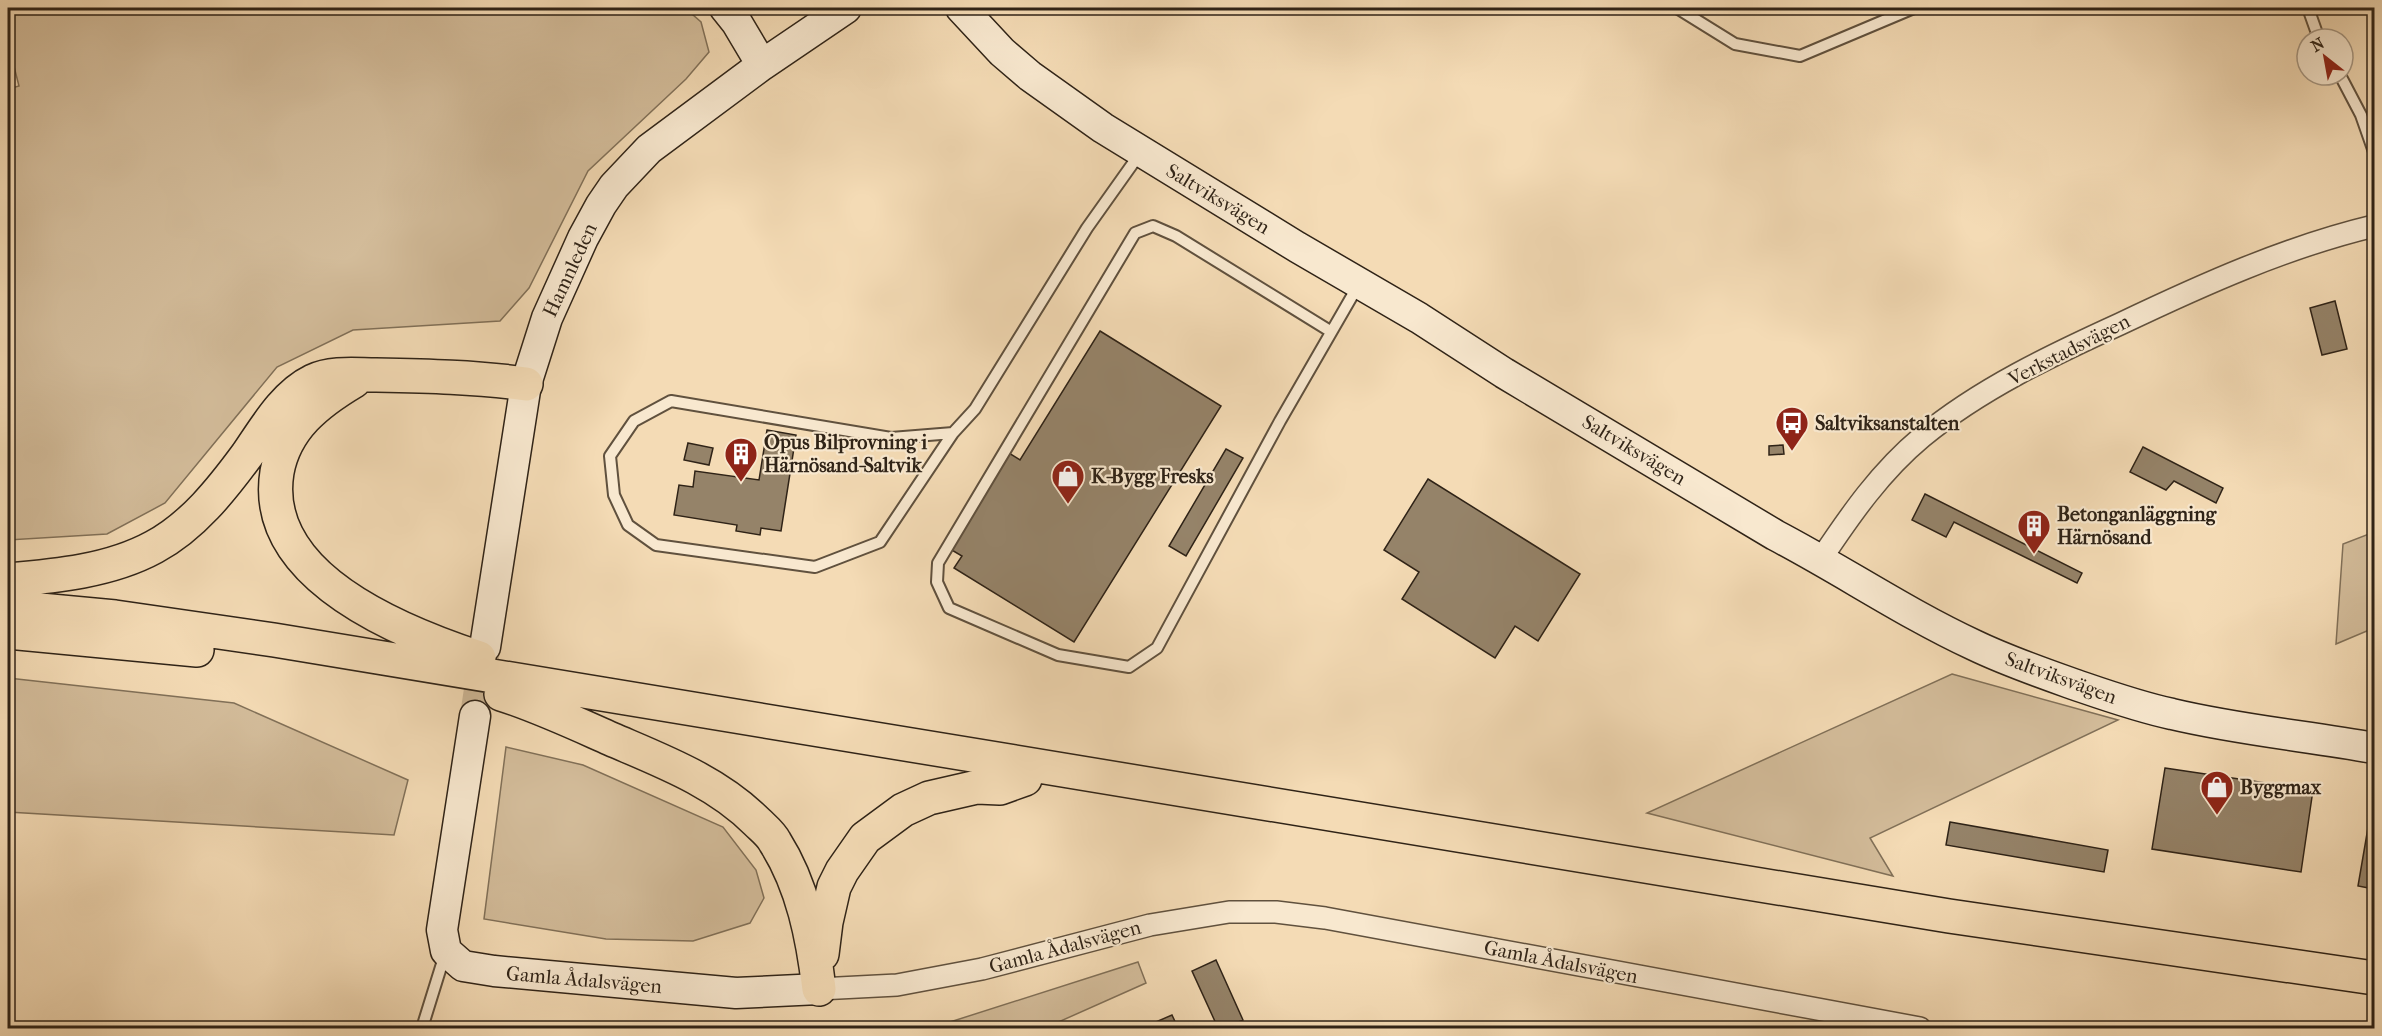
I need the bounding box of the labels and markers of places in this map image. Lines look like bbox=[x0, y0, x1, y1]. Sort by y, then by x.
bus stop icon: Saltviksanstalten bbox=[1774, 405, 1810, 452]
place label: Saltviksanstalten bbox=[1815, 412, 1960, 435]
place label: Opus Bilprovning i Härnösand-Saltvik bbox=[764, 431, 928, 477]
building icon: Opus Bilprovning i Härnösand-Saltvik bbox=[723, 436, 759, 483]
shop icon: K-Bygg Fresks bbox=[1050, 458, 1086, 505]
place label: K-Bygg Fresks bbox=[1091, 465, 1214, 488]
place label: Betonganläggning Härnösand bbox=[2057, 503, 2218, 549]
building icon: Betonganläggning Härnösand bbox=[2016, 508, 2052, 555]
shop icon: Byggmax bbox=[2199, 769, 2235, 816]
place label: Byggmax bbox=[2240, 776, 2322, 799]

